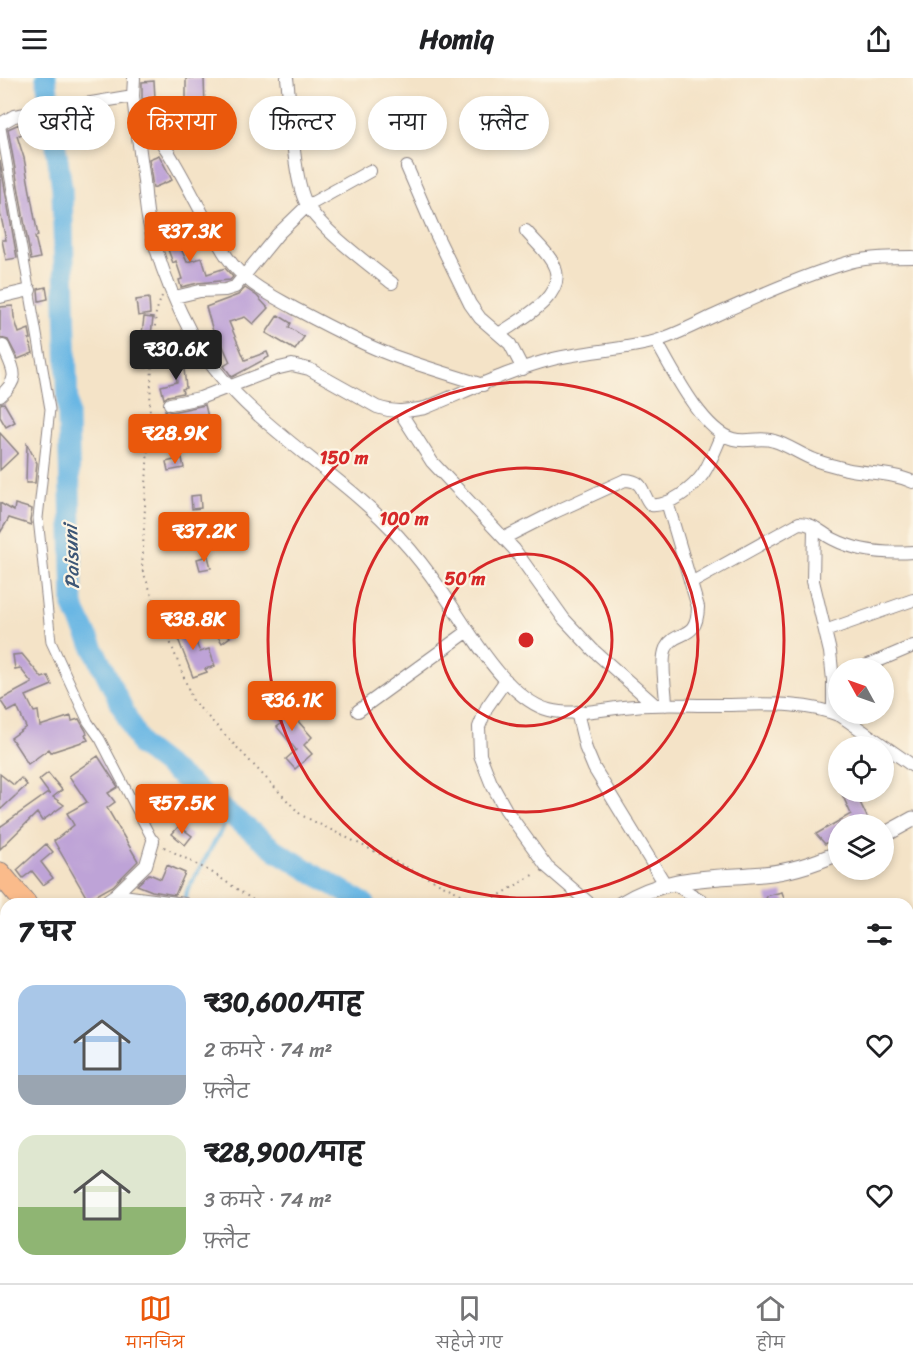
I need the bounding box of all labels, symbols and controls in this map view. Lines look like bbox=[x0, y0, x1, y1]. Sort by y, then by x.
text: Homiq bbox=[419, 15, 494, 63]
icon: menu bbox=[18, 23, 51, 56]
icon: share bbox=[862, 23, 895, 56]
chip: खरीदें bbox=[18, 96, 115, 150]
chip: किराया bbox=[127, 96, 237, 150]
chip: फ़िल्टर bbox=[249, 96, 356, 150]
chip: नया bbox=[368, 96, 447, 150]
chip: फ़्लैट bbox=[459, 96, 549, 150]
pin: ₹37.3K bbox=[141, 212, 239, 263]
text: ₹37.3K bbox=[159, 214, 221, 249]
pin: ₹30.6K bbox=[127, 330, 225, 381]
text: ₹30.6K bbox=[144, 332, 208, 367]
pin: ₹28.9K bbox=[126, 414, 224, 465]
text: ₹28.9K bbox=[142, 416, 208, 451]
text: 150 m bbox=[320, 442, 368, 474]
text: 100 m bbox=[380, 503, 429, 535]
pin: ₹37.2K bbox=[155, 512, 253, 563]
text: ₹37.2K bbox=[172, 514, 236, 549]
water label: Paisuni bbox=[53, 520, 90, 590]
text: 50 m bbox=[445, 563, 486, 595]
pin: ₹38.8K bbox=[144, 600, 242, 651]
text: ₹38.8K bbox=[161, 602, 225, 637]
centre of rings bbox=[516, 630, 536, 650]
north arrow bbox=[828, 658, 894, 724]
map controls bbox=[828, 658, 894, 880]
pin: ₹36.1K bbox=[243, 681, 341, 732]
text: ₹36.1K bbox=[262, 683, 322, 718]
button: locate bbox=[828, 736, 894, 802]
pin: ₹57.5K bbox=[133, 784, 231, 835]
text: ₹57.5K bbox=[149, 786, 215, 821]
button: layers bbox=[828, 814, 894, 880]
text: 7 घर bbox=[18, 909, 74, 955]
icon: filters bbox=[863, 918, 896, 951]
text: ₹30,600/माह bbox=[204, 979, 363, 1025]
icon: home bbox=[66, 1009, 138, 1081]
icon: heart bbox=[863, 1029, 896, 1062]
text: 2 कमरे · 74 m² bbox=[204, 1033, 332, 1068]
text: फ़्लैट bbox=[204, 1074, 250, 1109]
text: ₹28,900/माह bbox=[204, 1129, 364, 1175]
icon: home bbox=[66, 1159, 138, 1231]
icon: heart bbox=[863, 1179, 896, 1212]
text: 3 कमरे · 74 m² bbox=[204, 1183, 332, 1218]
text: फ़्लैट bbox=[204, 1224, 250, 1259]
tab: मानचित्र bbox=[126, 1292, 185, 1360]
tab: सहेजे गए bbox=[436, 1292, 503, 1360]
tab: होम bbox=[754, 1292, 787, 1360]

